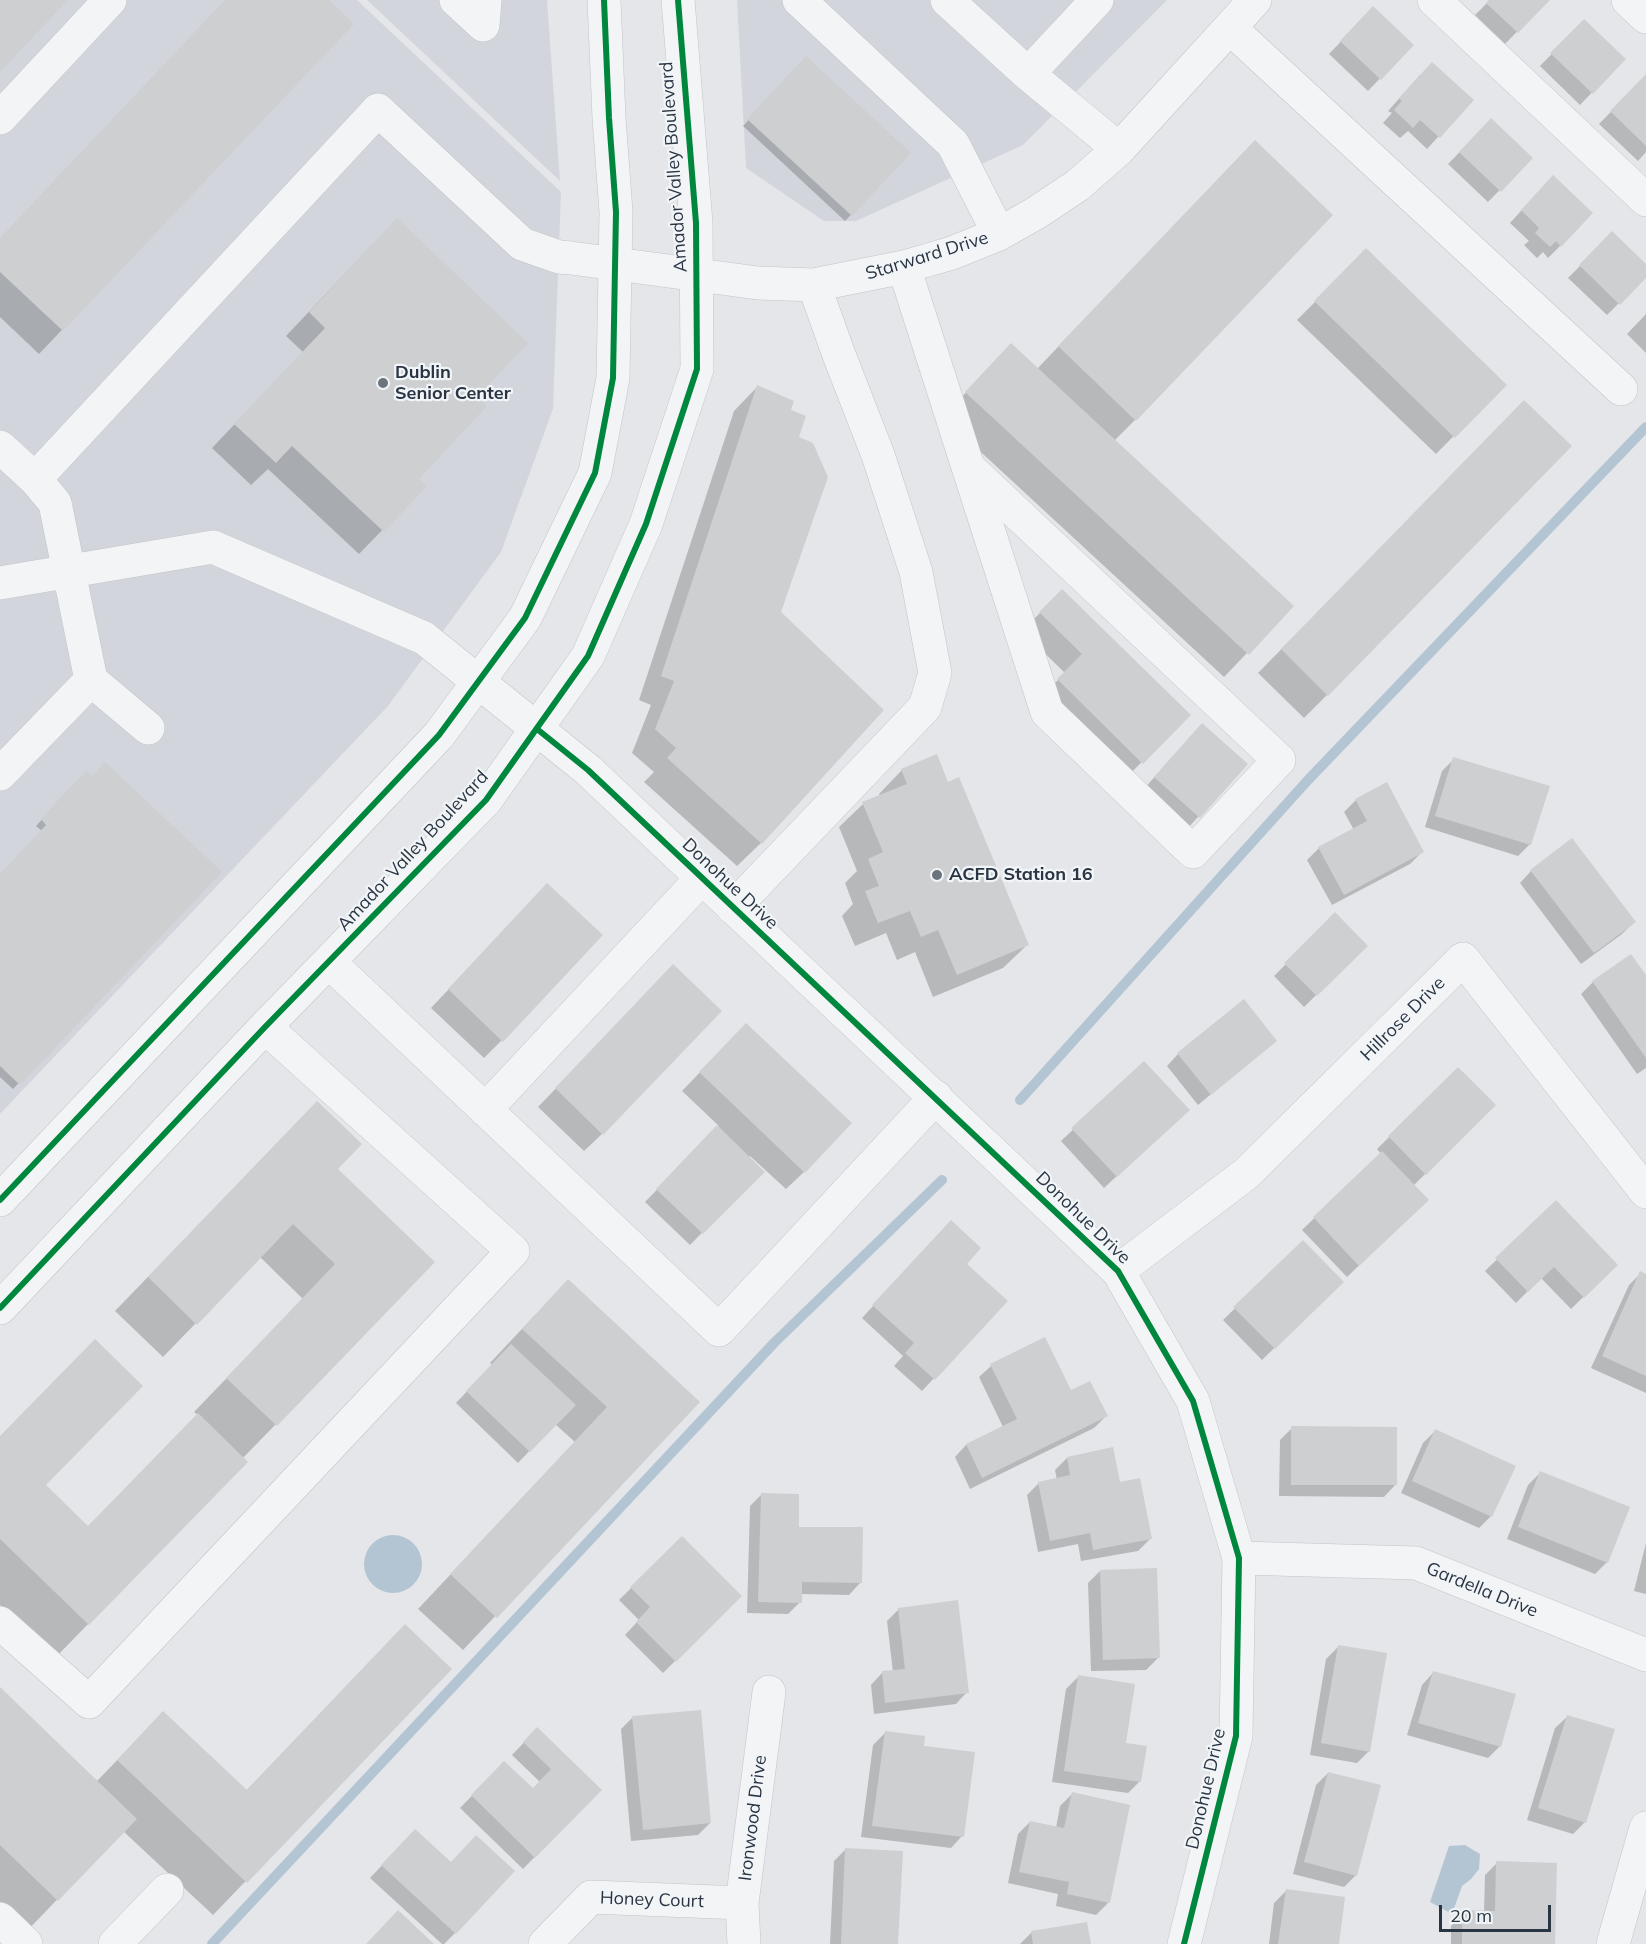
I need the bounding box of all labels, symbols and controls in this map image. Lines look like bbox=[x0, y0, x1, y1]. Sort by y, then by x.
street label: Amador Valley Boulevard bbox=[656, 61, 692, 273]
street label: Starward Drive bbox=[863, 227, 991, 285]
place label: Dublin Senior Center bbox=[395, 362, 511, 404]
marker: Dublin Senior Center bbox=[376, 376, 390, 390]
street label: Amador Valley Boulevard bbox=[333, 766, 493, 936]
street label: Donohue Drive bbox=[677, 834, 783, 934]
place label: ACFD Station 16 bbox=[949, 864, 1093, 886]
marker: ACFD Station 16 bbox=[930, 868, 944, 882]
street label: Hillrose Drive bbox=[1356, 972, 1450, 1066]
street label: Donohue Drive bbox=[1031, 1167, 1135, 1269]
street label: Gardella Drive bbox=[1423, 1558, 1541, 1622]
street label: Donohue Drive bbox=[1182, 1726, 1230, 1852]
street label: Ironwood Drive bbox=[735, 1754, 771, 1882]
street label: Honey Court bbox=[600, 1887, 704, 1913]
scale bar bbox=[1442, 1893, 1554, 1931]
text: 20 m bbox=[1450, 1904, 1492, 1927]

